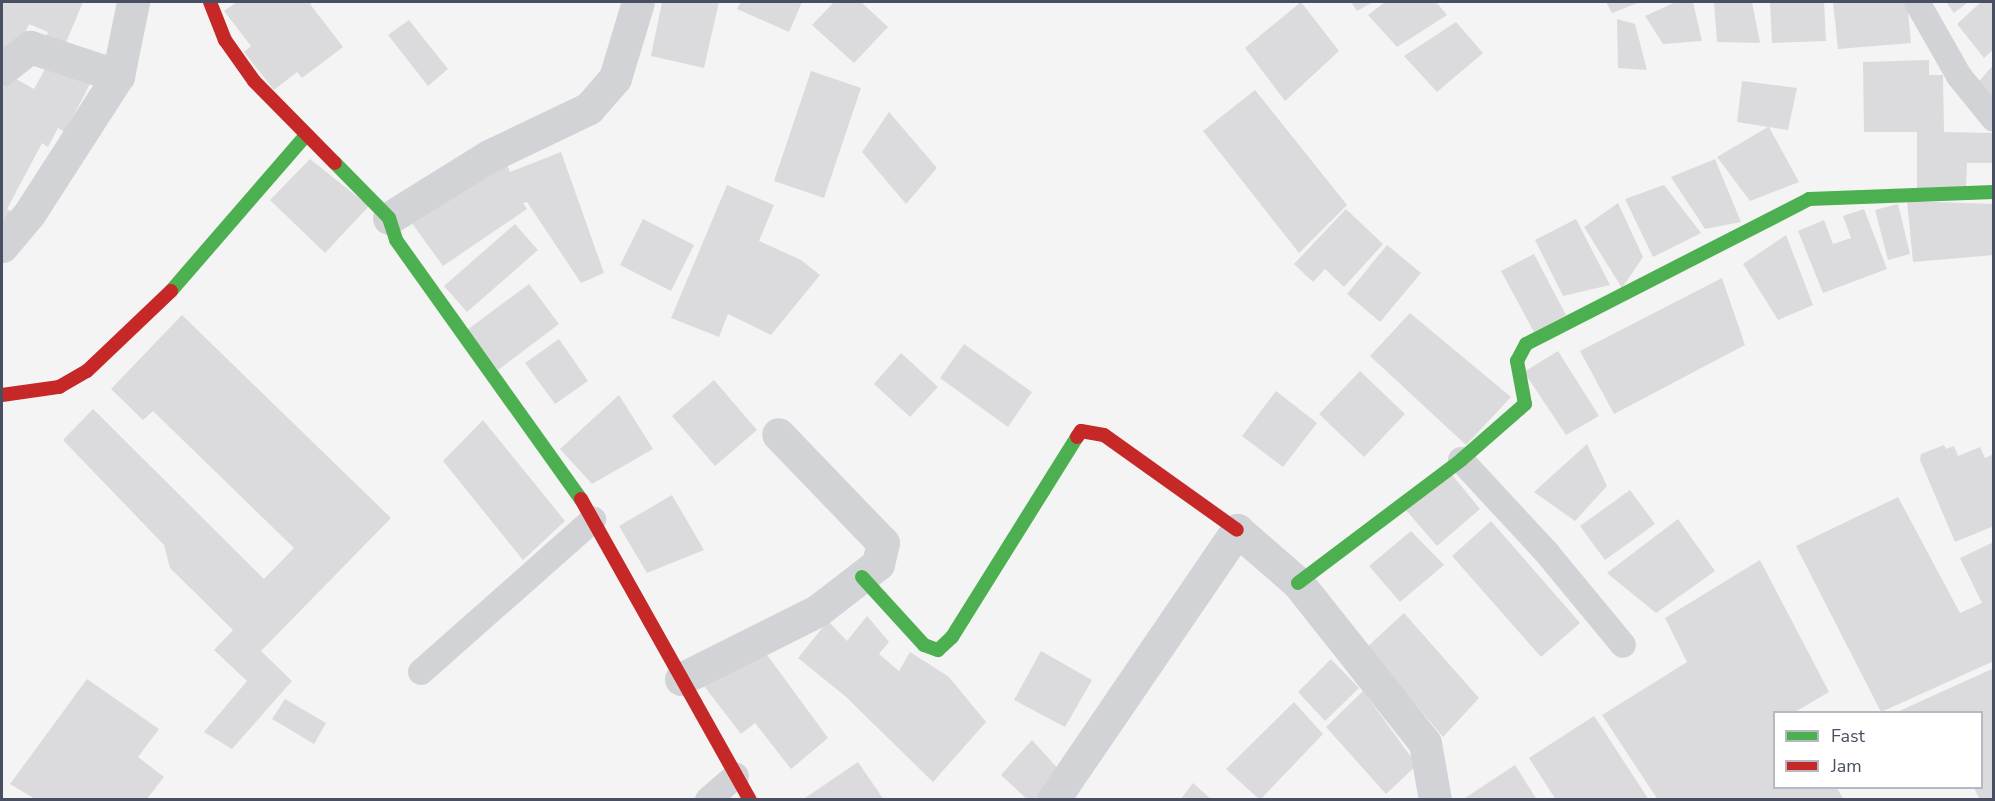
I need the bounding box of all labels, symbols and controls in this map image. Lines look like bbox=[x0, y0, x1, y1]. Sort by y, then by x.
legend bbox=[1773, 711, 1983, 789]
text: Fast bbox=[1831, 724, 1865, 748]
text: Jam bbox=[1831, 754, 1862, 778]

